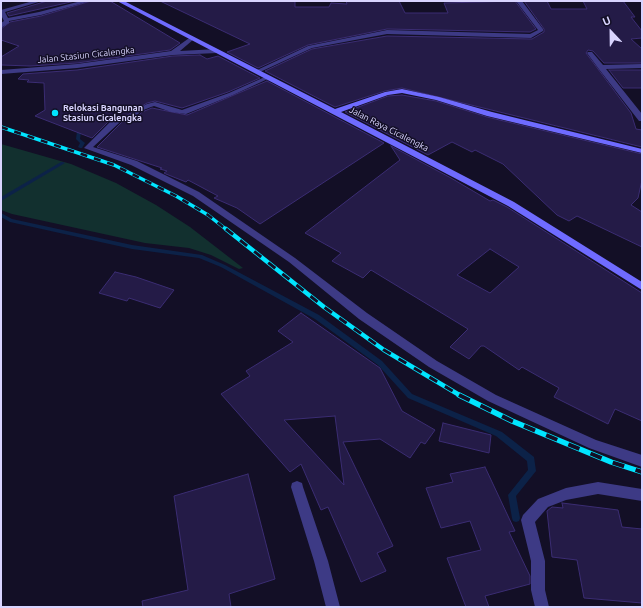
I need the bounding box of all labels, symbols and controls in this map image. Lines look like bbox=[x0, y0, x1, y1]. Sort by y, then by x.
north arrow bbox=[591, 12, 631, 52]
text: U bbox=[601, 14, 612, 28]
street label: Jalan Stasiun Cicalengka bbox=[37, 45, 135, 65]
place label: Relokasi Bangunan Stasiun Cicalengka bbox=[63, 103, 143, 124]
street label: Jalan Raya Cicalengka bbox=[347, 104, 431, 154]
marker: Relokasi Bangunan Stasiun Cicalengka bbox=[50, 108, 60, 118]

